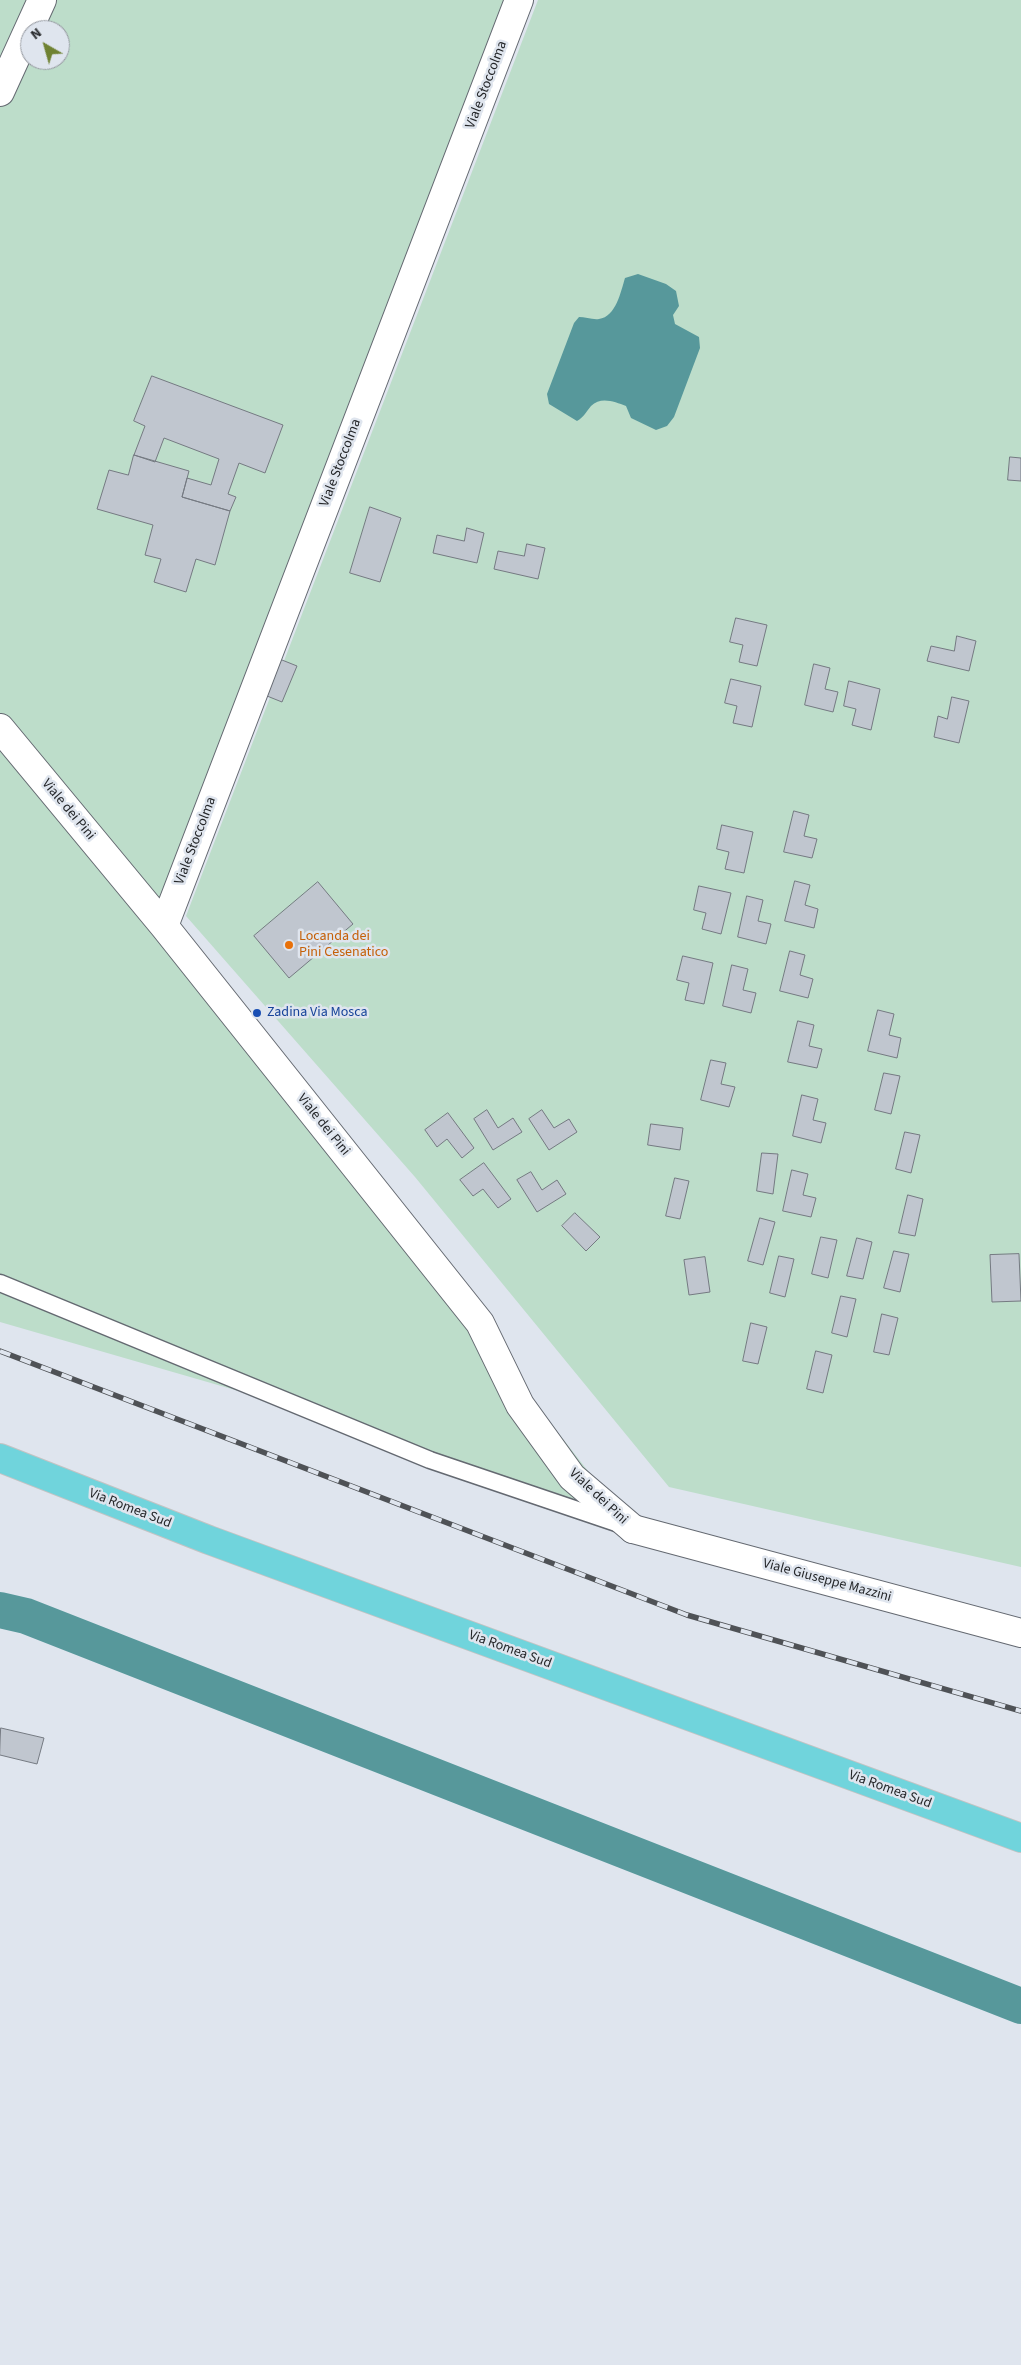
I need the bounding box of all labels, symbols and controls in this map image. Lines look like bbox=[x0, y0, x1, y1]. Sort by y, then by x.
north arrow bbox=[20, 20, 70, 70]
text: N bbox=[27, 23, 46, 45]
street label: Viale Stoccolma bbox=[463, 39, 511, 131]
street label: Viale Stoccolma bbox=[317, 417, 365, 509]
street label: Viale dei Pini bbox=[38, 776, 98, 844]
street label: Viale Stoccolma bbox=[172, 795, 220, 887]
place label: Locanda dei Pini Cesenatico bbox=[299, 929, 388, 962]
marker: Locanda dei Pini Cesenatico bbox=[283, 939, 295, 951]
place label: Zadina Via Mosca bbox=[267, 1005, 368, 1021]
marker: Zadina Via Mosca bbox=[251, 1007, 263, 1019]
street label: Viale dei Pini bbox=[293, 1091, 353, 1159]
street label: Viale dei Pini bbox=[565, 1465, 631, 1529]
street label: Via Romea Sud bbox=[86, 1486, 174, 1532]
street label: Viale Giuseppe Mazzini bbox=[761, 1556, 893, 1606]
street label: Via Romea Sud bbox=[466, 1627, 554, 1673]
street label: Via Romea Sud bbox=[846, 1767, 934, 1813]

